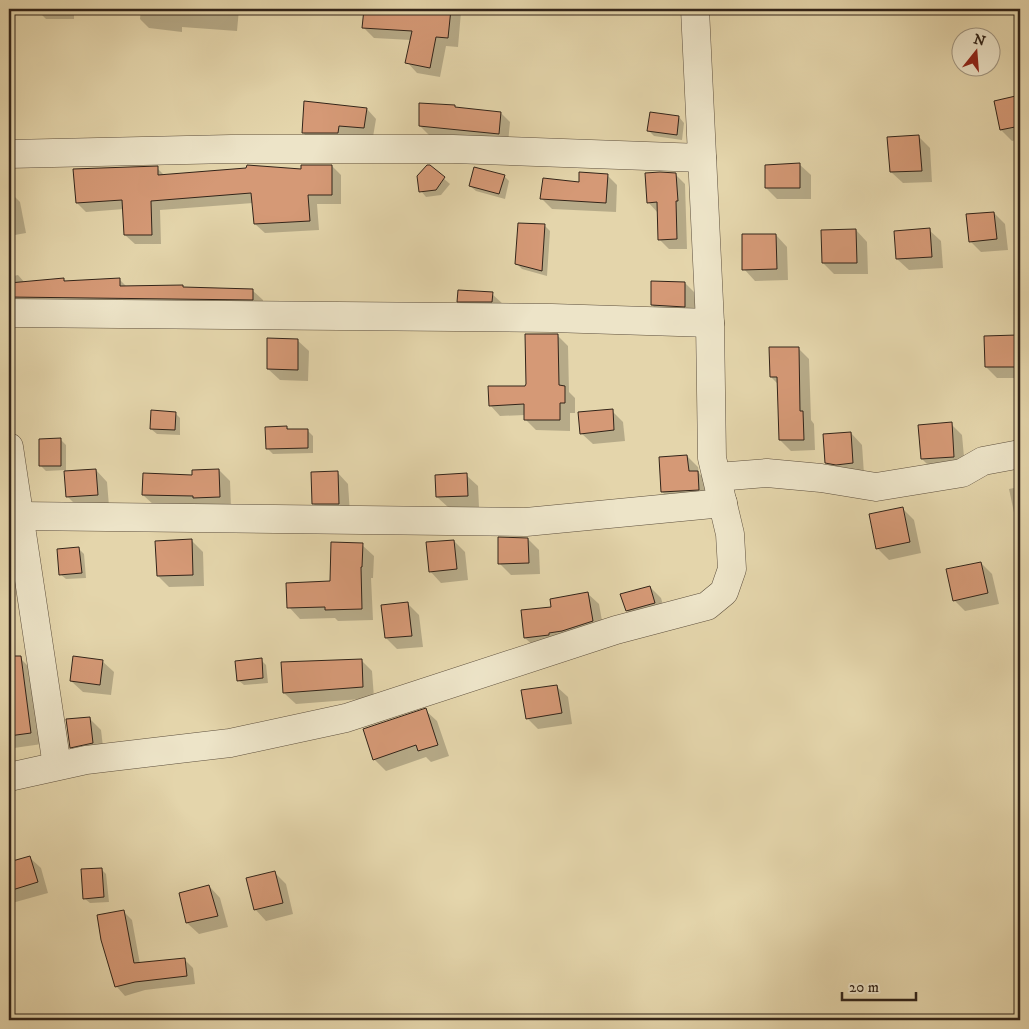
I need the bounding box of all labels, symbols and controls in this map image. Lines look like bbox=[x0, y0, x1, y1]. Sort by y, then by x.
north arrow bbox=[952, 28, 1002, 78]
text: N bbox=[971, 30, 988, 51]
scale bar bbox=[842, 969, 915, 1001]
text: 20 m bbox=[849, 978, 879, 997]

